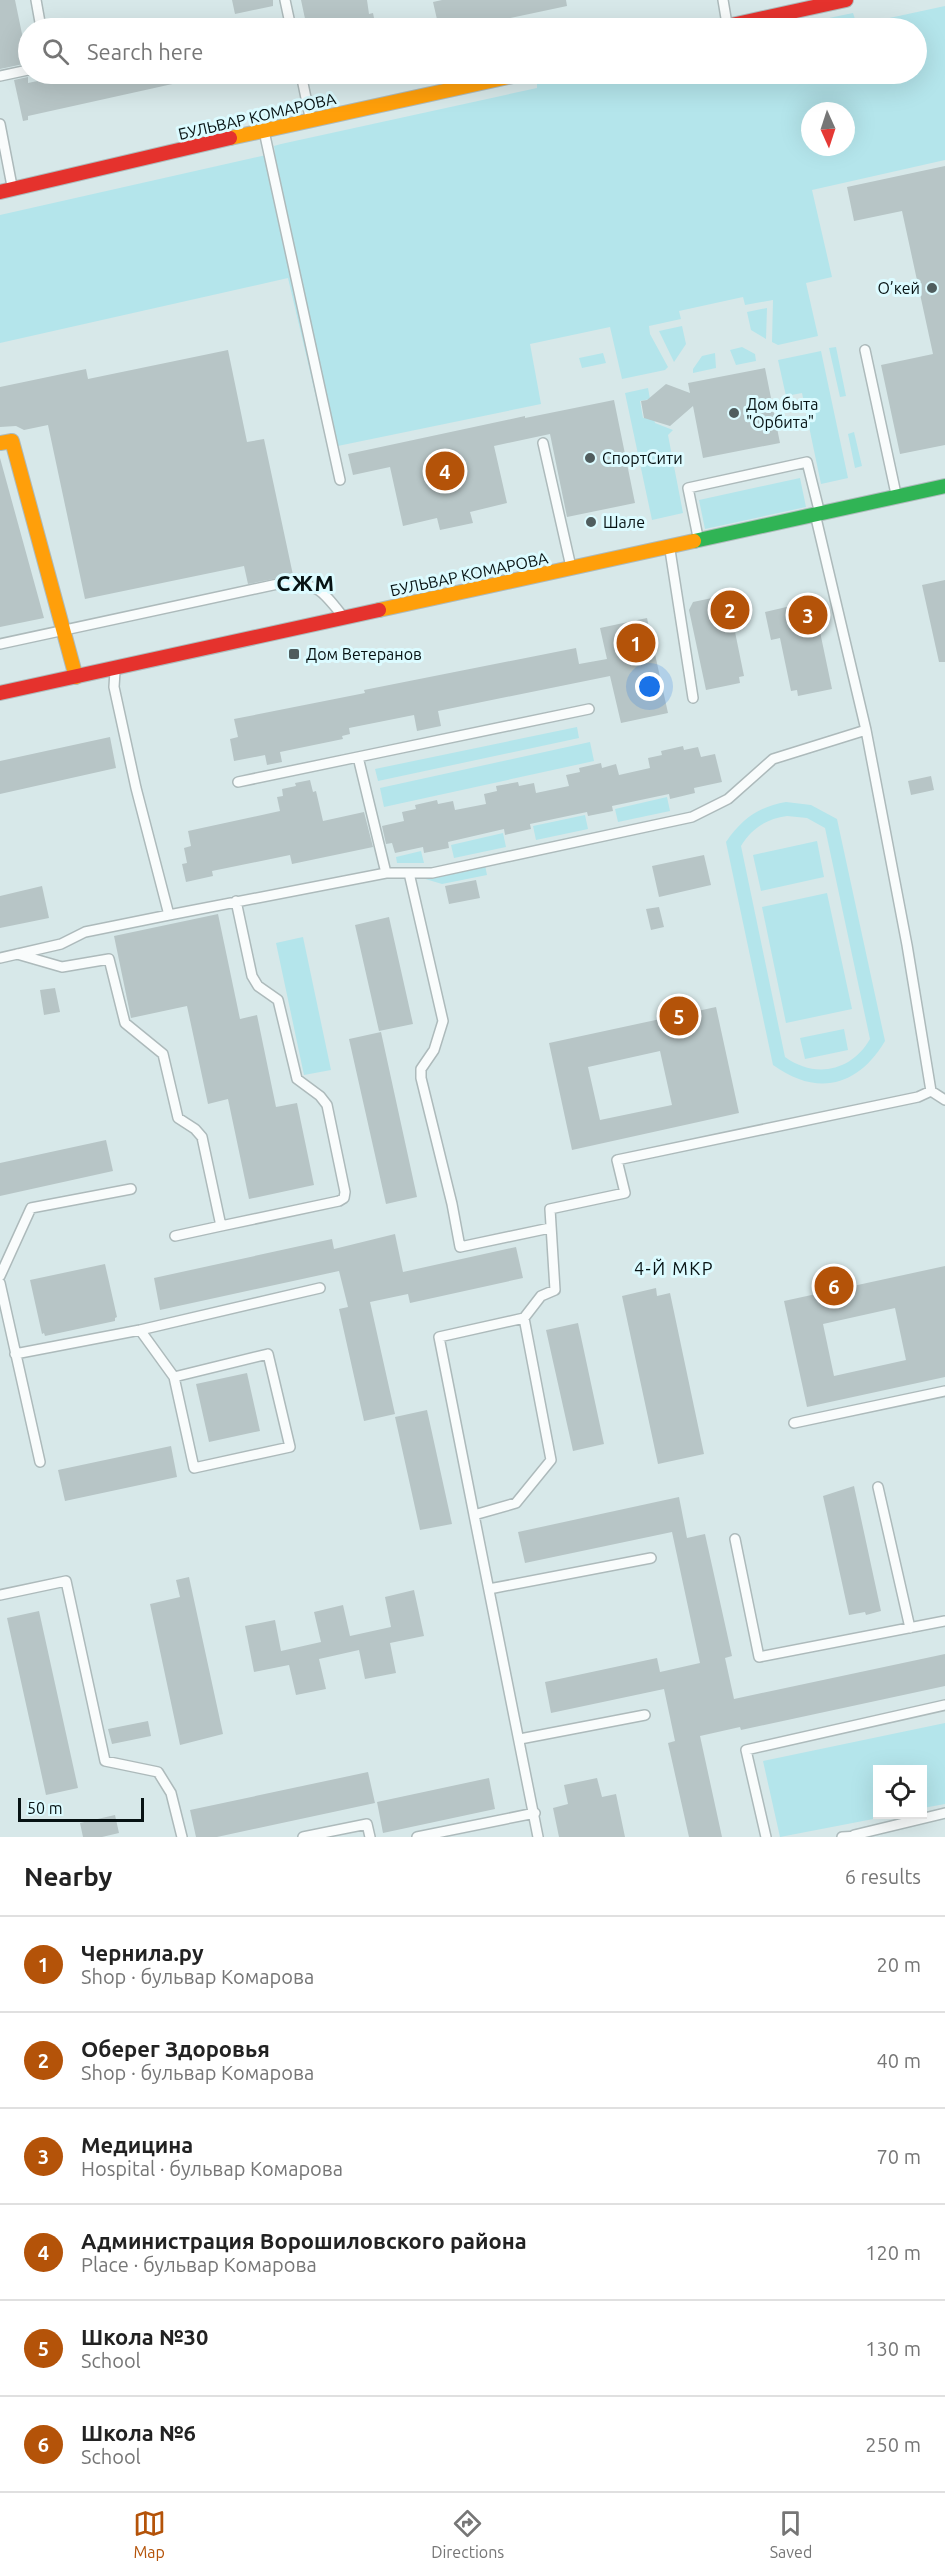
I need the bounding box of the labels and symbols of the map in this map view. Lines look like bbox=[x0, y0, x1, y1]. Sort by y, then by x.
street label: БУЛЬВАР КОМАРОВА bbox=[176, 89, 338, 143]
north arrow bbox=[801, 102, 855, 156]
place label: О’кей bbox=[878, 279, 920, 297]
marker: О’кей bbox=[925, 281, 939, 295]
place label: Дом быта "Орбита" bbox=[746, 395, 818, 431]
marker: Дом быта "Орбита" bbox=[727, 406, 741, 420]
pin: 4 bbox=[426, 448, 464, 494]
place label: СпортСити bbox=[602, 449, 683, 467]
marker: СпортСити bbox=[583, 451, 597, 465]
place label: Шале bbox=[603, 513, 645, 531]
marker: Шале bbox=[584, 515, 598, 529]
street label: БУЛЬВАР КОМАРОВА bbox=[388, 548, 550, 600]
district label: СЖМ bbox=[276, 570, 336, 595]
pin: 2 bbox=[710, 588, 750, 632]
pin: 3 bbox=[788, 592, 828, 638]
pin: 1 bbox=[616, 620, 656, 666]
place label: Дом Ветеранов bbox=[306, 645, 422, 663]
marker: Дом Ветеранов bbox=[287, 647, 301, 661]
your location bbox=[635, 672, 664, 701]
pin: 5 bbox=[660, 994, 698, 1038]
district label: 4-Й МКР bbox=[634, 1258, 714, 1278]
pin: 6 bbox=[814, 1264, 854, 1308]
scale bar bbox=[18, 1795, 144, 1822]

